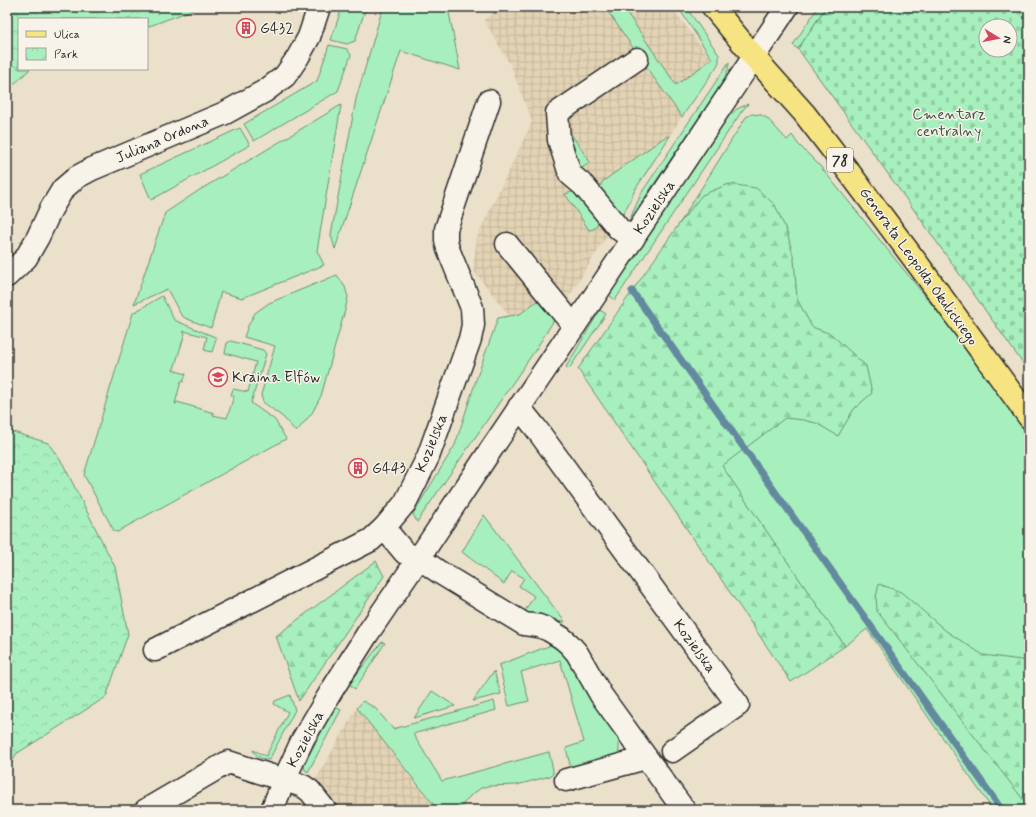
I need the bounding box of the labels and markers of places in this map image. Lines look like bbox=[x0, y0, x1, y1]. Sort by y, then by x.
building icon: G432 bbox=[235, 17, 257, 39]
place label: G432 bbox=[260, 19, 294, 39]
school or university icon: Kraina Elfów bbox=[207, 366, 229, 388]
place label: Kraina Elfów bbox=[232, 368, 320, 388]
building icon: G443 bbox=[347, 457, 369, 479]
place label: G443 bbox=[372, 459, 406, 479]

